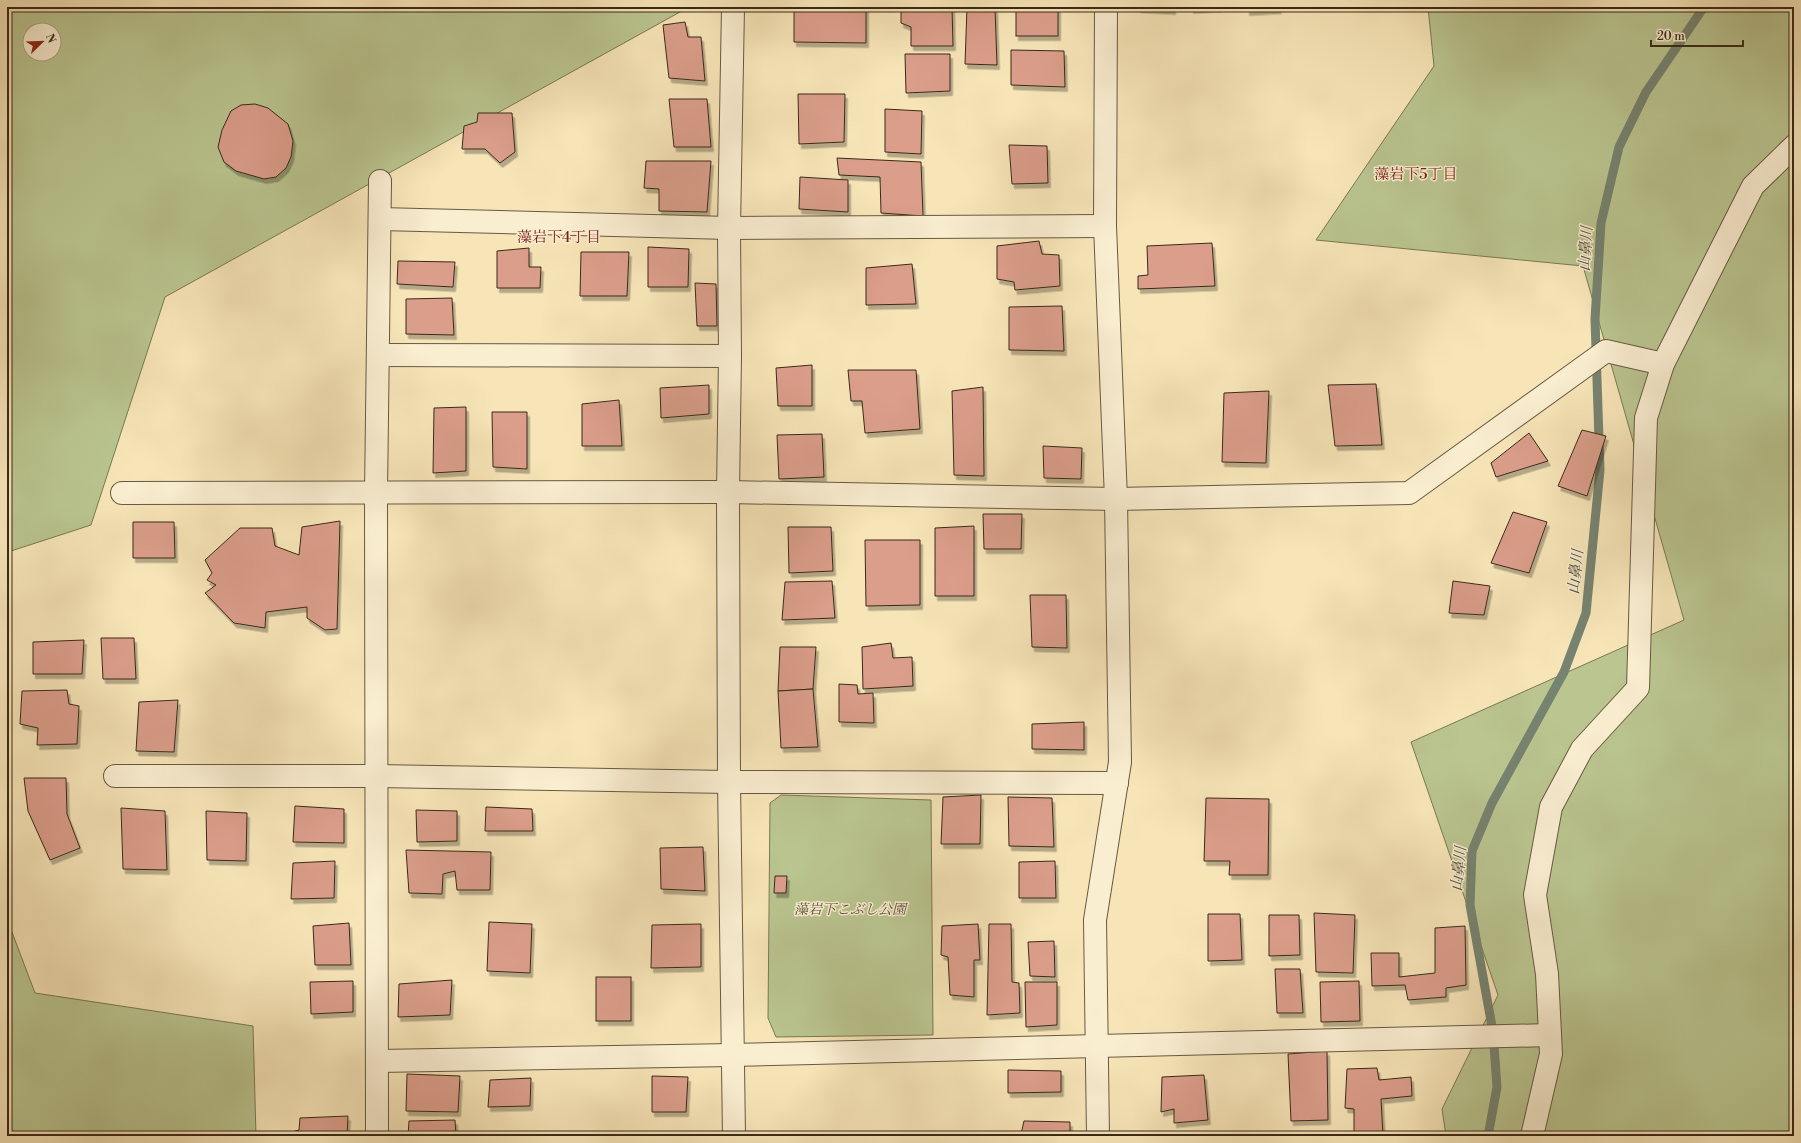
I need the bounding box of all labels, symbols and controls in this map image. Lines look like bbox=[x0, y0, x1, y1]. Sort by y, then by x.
north arrow bbox=[22, 22, 62, 62]
scale bar bbox=[1651, 22, 1743, 48]
text: 20 m bbox=[1657, 29, 1685, 44]
text: N bbox=[42, 32, 59, 45]
district label: 藻岩下5丁目 bbox=[1374, 165, 1458, 184]
water label: 山鼻川 bbox=[1575, 224, 1597, 272]
district label: 藻岩下4丁目 bbox=[517, 228, 601, 247]
water label: 山鼻川 bbox=[1564, 547, 1588, 595]
water label: 山鼻川 bbox=[1447, 844, 1471, 892]
park label: 藻岩下こぶし公園 bbox=[794, 901, 908, 919]

